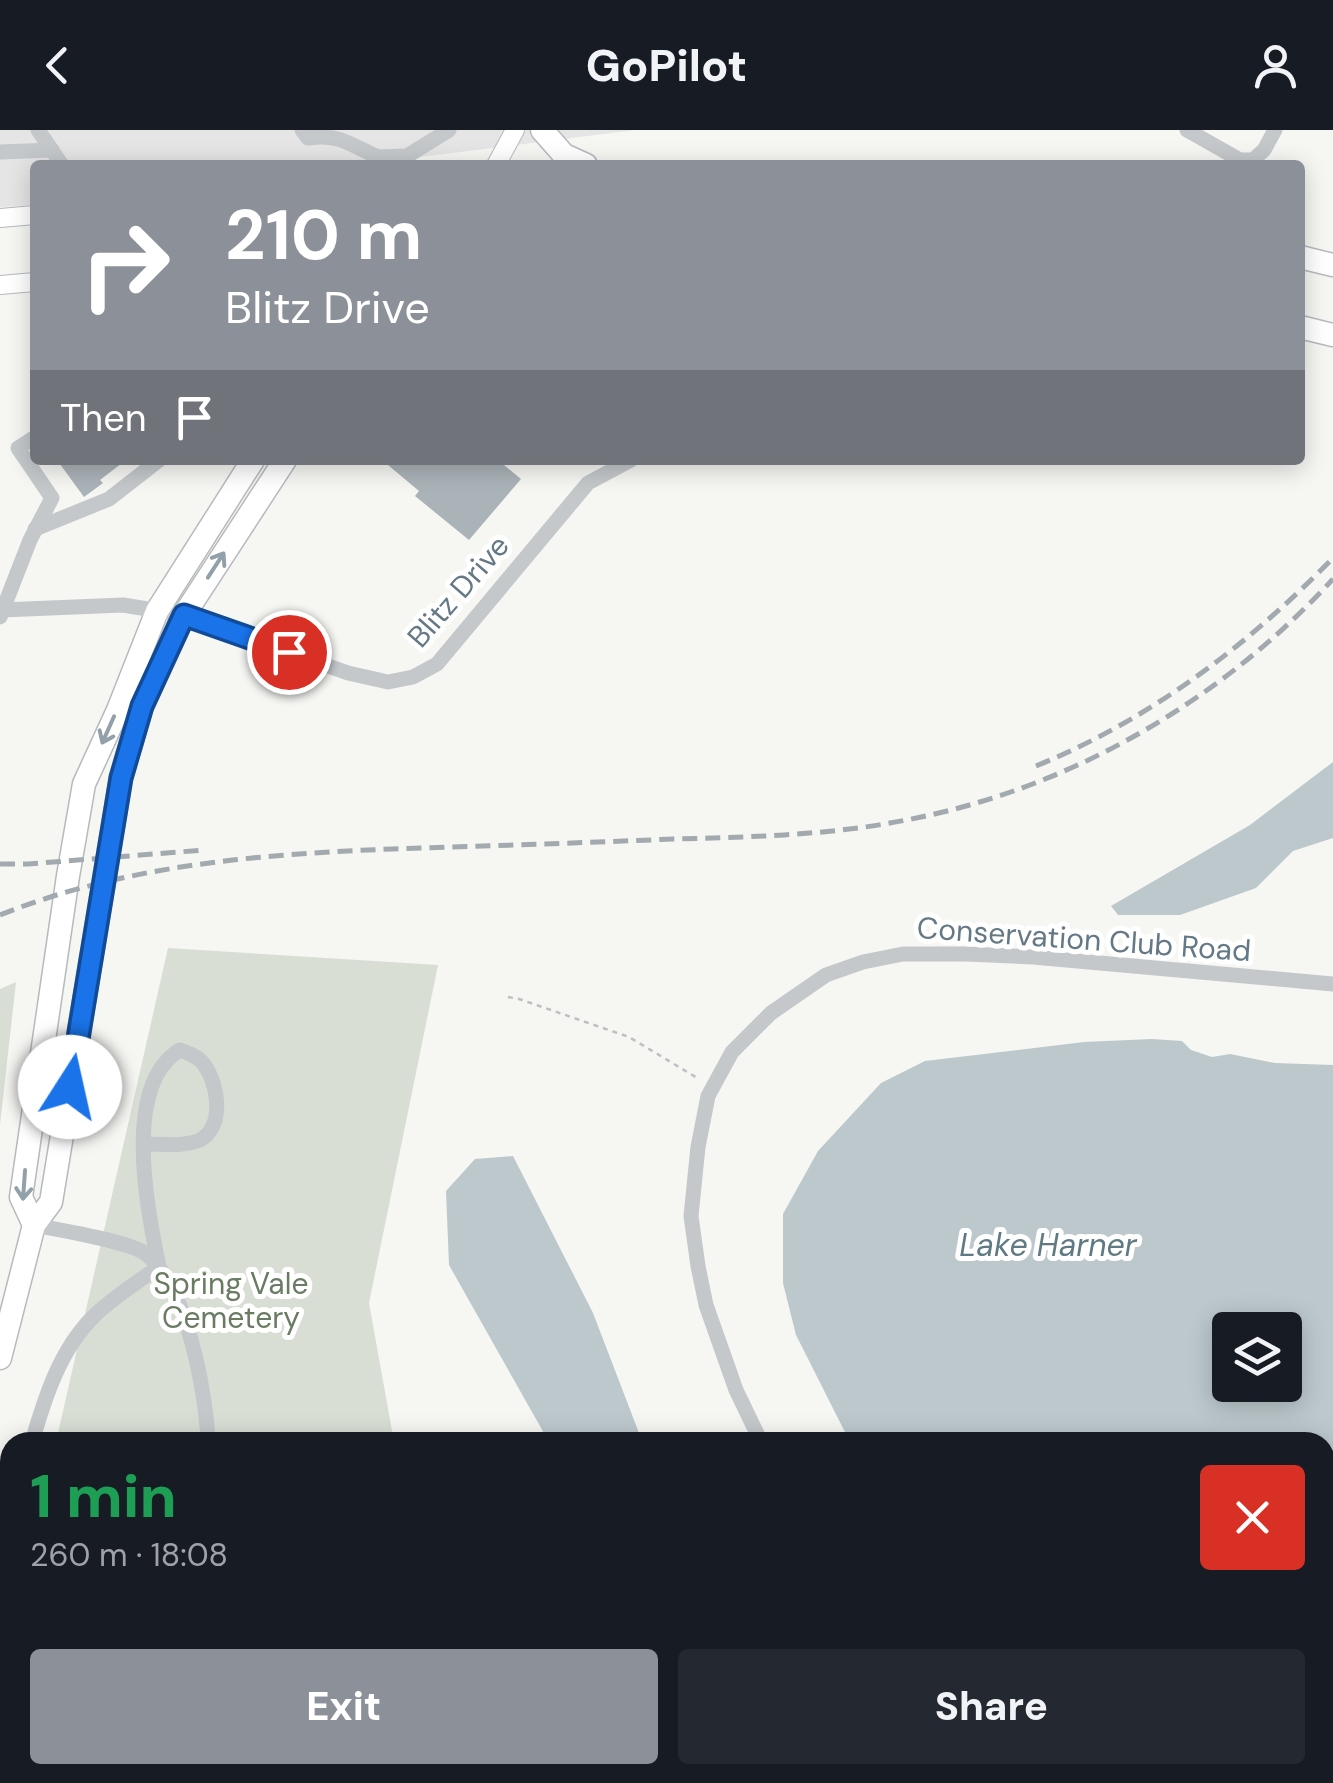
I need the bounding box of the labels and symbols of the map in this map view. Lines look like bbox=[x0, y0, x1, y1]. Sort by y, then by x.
street label: Blitz Drive bbox=[399, 527, 517, 655]
one-way arrow bbox=[205, 552, 226, 580]
pin bbox=[247, 610, 332, 695]
one-way arrow bbox=[98, 714, 117, 744]
street label: Conservation Club Road bbox=[916, 908, 1252, 970]
position arrow bbox=[18, 1035, 122, 1139]
one-way arrow bbox=[14, 1168, 33, 1201]
water label: Lake Harner bbox=[959, 1224, 1138, 1266]
park label: Spring Vale Cemetery bbox=[154, 1264, 308, 1337]

